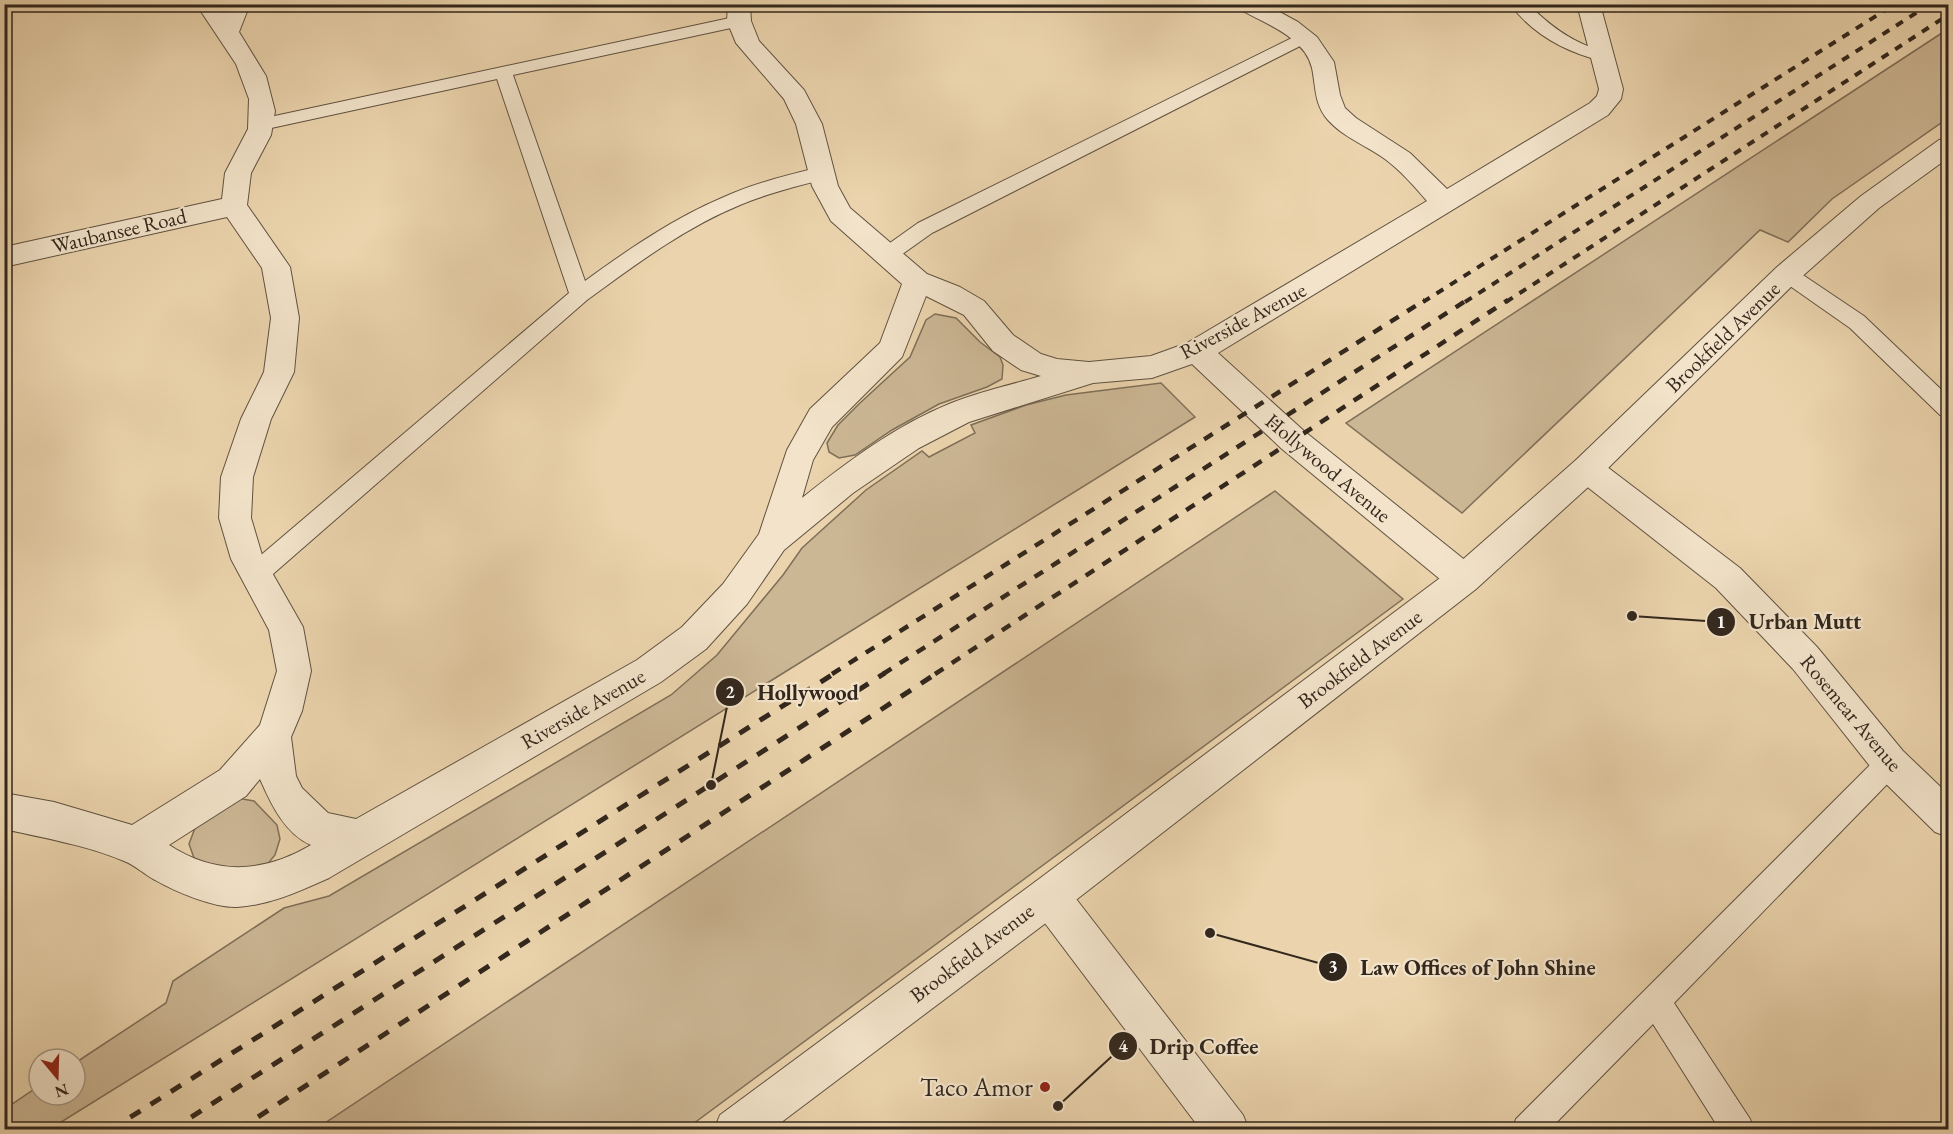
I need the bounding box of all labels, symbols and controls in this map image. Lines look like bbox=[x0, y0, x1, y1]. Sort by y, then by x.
street label: Waubansee Road bbox=[49, 202, 189, 259]
street label: Brookfield Avenue bbox=[1660, 275, 1786, 398]
street label: Riverside Avenue bbox=[1175, 276, 1311, 365]
street label: Hollywood Avenue bbox=[1260, 407, 1397, 528]
callout: Urban Mutt bbox=[1706, 602, 1873, 642]
street label: Brookfield Avenue bbox=[1292, 603, 1427, 714]
text: Urban Mutt bbox=[1749, 607, 1862, 636]
text: 1 bbox=[1716, 610, 1726, 633]
street label: Rosemear Avenue bbox=[1795, 649, 1908, 777]
street label: Riverside Avenue bbox=[516, 662, 650, 755]
callout: Hollywood bbox=[715, 672, 871, 712]
text: Hollywood bbox=[757, 678, 859, 707]
text: 2 bbox=[725, 680, 735, 703]
street label: Brookfield Avenue bbox=[904, 897, 1039, 1008]
callout: Law Offices of John Shine bbox=[1318, 947, 1607, 987]
text: Law Offices of John Shine bbox=[1360, 953, 1596, 982]
text: 3 bbox=[1328, 955, 1338, 978]
callout: Drip Coffee bbox=[1108, 1026, 1271, 1066]
text: Drip Coffee bbox=[1150, 1032, 1258, 1061]
text: 4 bbox=[1118, 1034, 1128, 1057]
north arrow bbox=[27, 1047, 87, 1107]
place label: Taco Amor bbox=[920, 1070, 1033, 1104]
text: N bbox=[52, 1079, 71, 1103]
marker: Taco Amor bbox=[1038, 1080, 1052, 1094]

